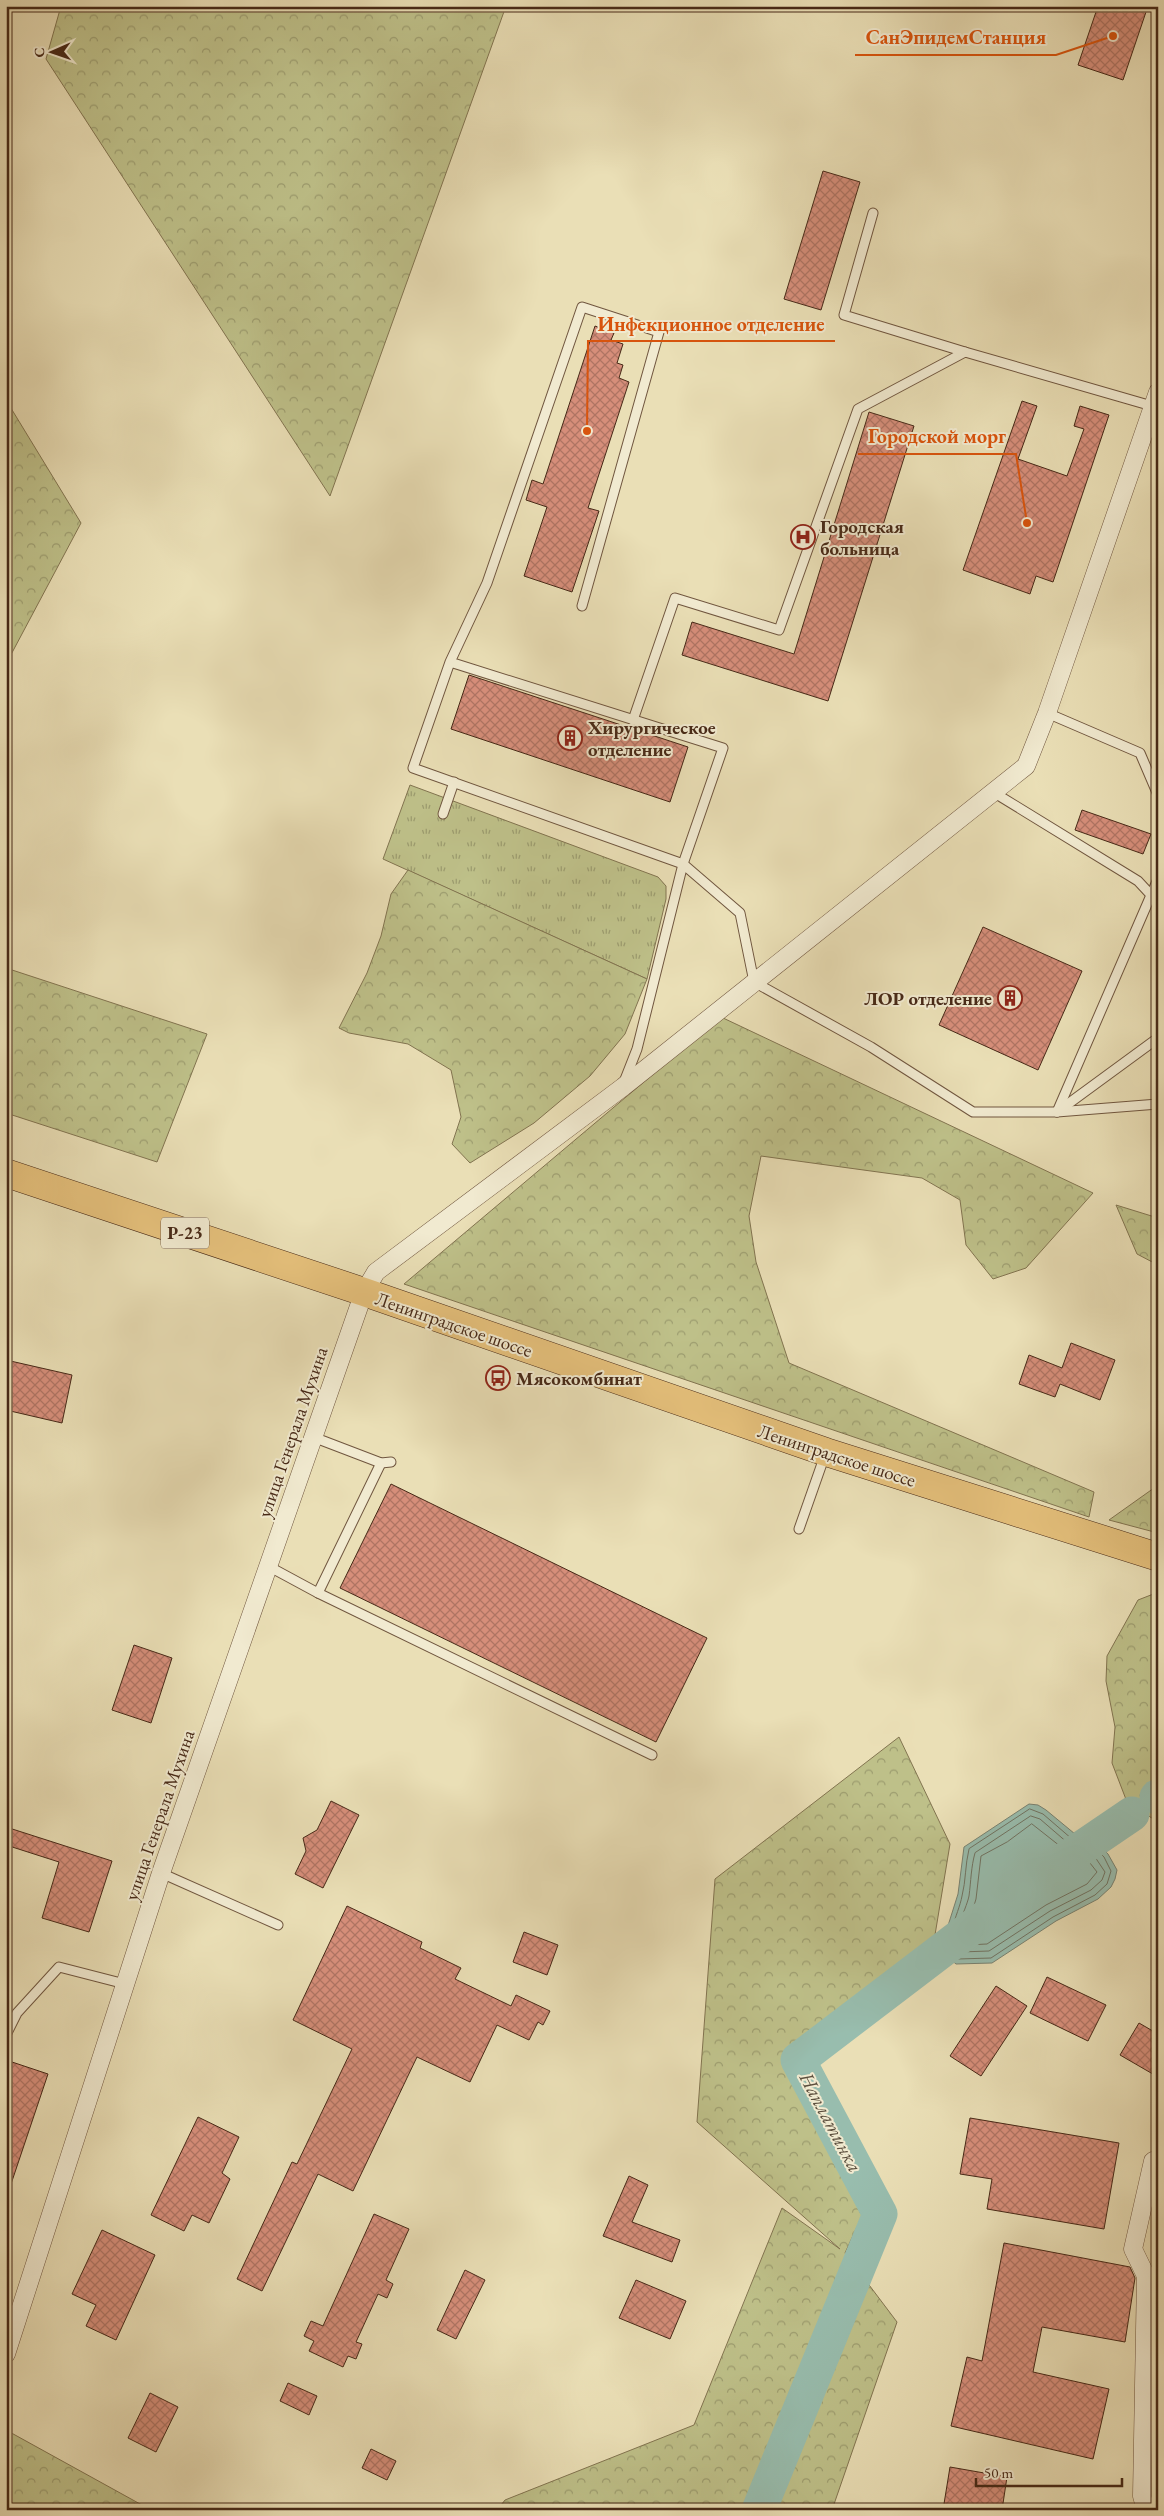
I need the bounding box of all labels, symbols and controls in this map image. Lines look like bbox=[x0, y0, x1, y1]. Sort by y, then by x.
callout: СанЭпидемСтанция bbox=[855, 20, 1056, 55]
text: СанЭпидемСтанция bbox=[866, 24, 1047, 50]
north arrow bbox=[28, 28, 78, 78]
text: С bbox=[30, 47, 48, 58]
callout: Инфекционное отделение bbox=[588, 306, 835, 341]
text: Инфекционное отделение bbox=[597, 311, 825, 337]
callout: Городской морг bbox=[858, 419, 1016, 454]
text: Городской морг bbox=[868, 423, 1006, 449]
place label: Городская больница bbox=[820, 514, 904, 561]
hospital icon: Городская больница bbox=[790, 524, 816, 550]
place label: Хирургическое отделение bbox=[587, 715, 716, 762]
building icon: Хирургическое отделение bbox=[557, 725, 583, 751]
building icon: ЛОР отделение bbox=[997, 985, 1023, 1011]
place label: ЛОР отделение bbox=[864, 986, 992, 1011]
road number: Р-23 bbox=[161, 1218, 209, 1248]
street label: Ленинградское шоссе bbox=[372, 1286, 536, 1363]
street label: улица Генерала Мухина bbox=[252, 1343, 334, 1521]
bus stop icon: Мясокомбинат bbox=[485, 1365, 511, 1391]
place label: Мясокомбинат bbox=[516, 1366, 642, 1391]
street label: Ленинградское шоссе bbox=[755, 1418, 919, 1493]
street label: улица Генерала Мухина bbox=[119, 1726, 201, 1904]
water label: Наплатинка bbox=[793, 2067, 868, 2176]
scale bar bbox=[976, 2456, 1123, 2488]
text: 50 m bbox=[984, 2463, 1013, 2482]

